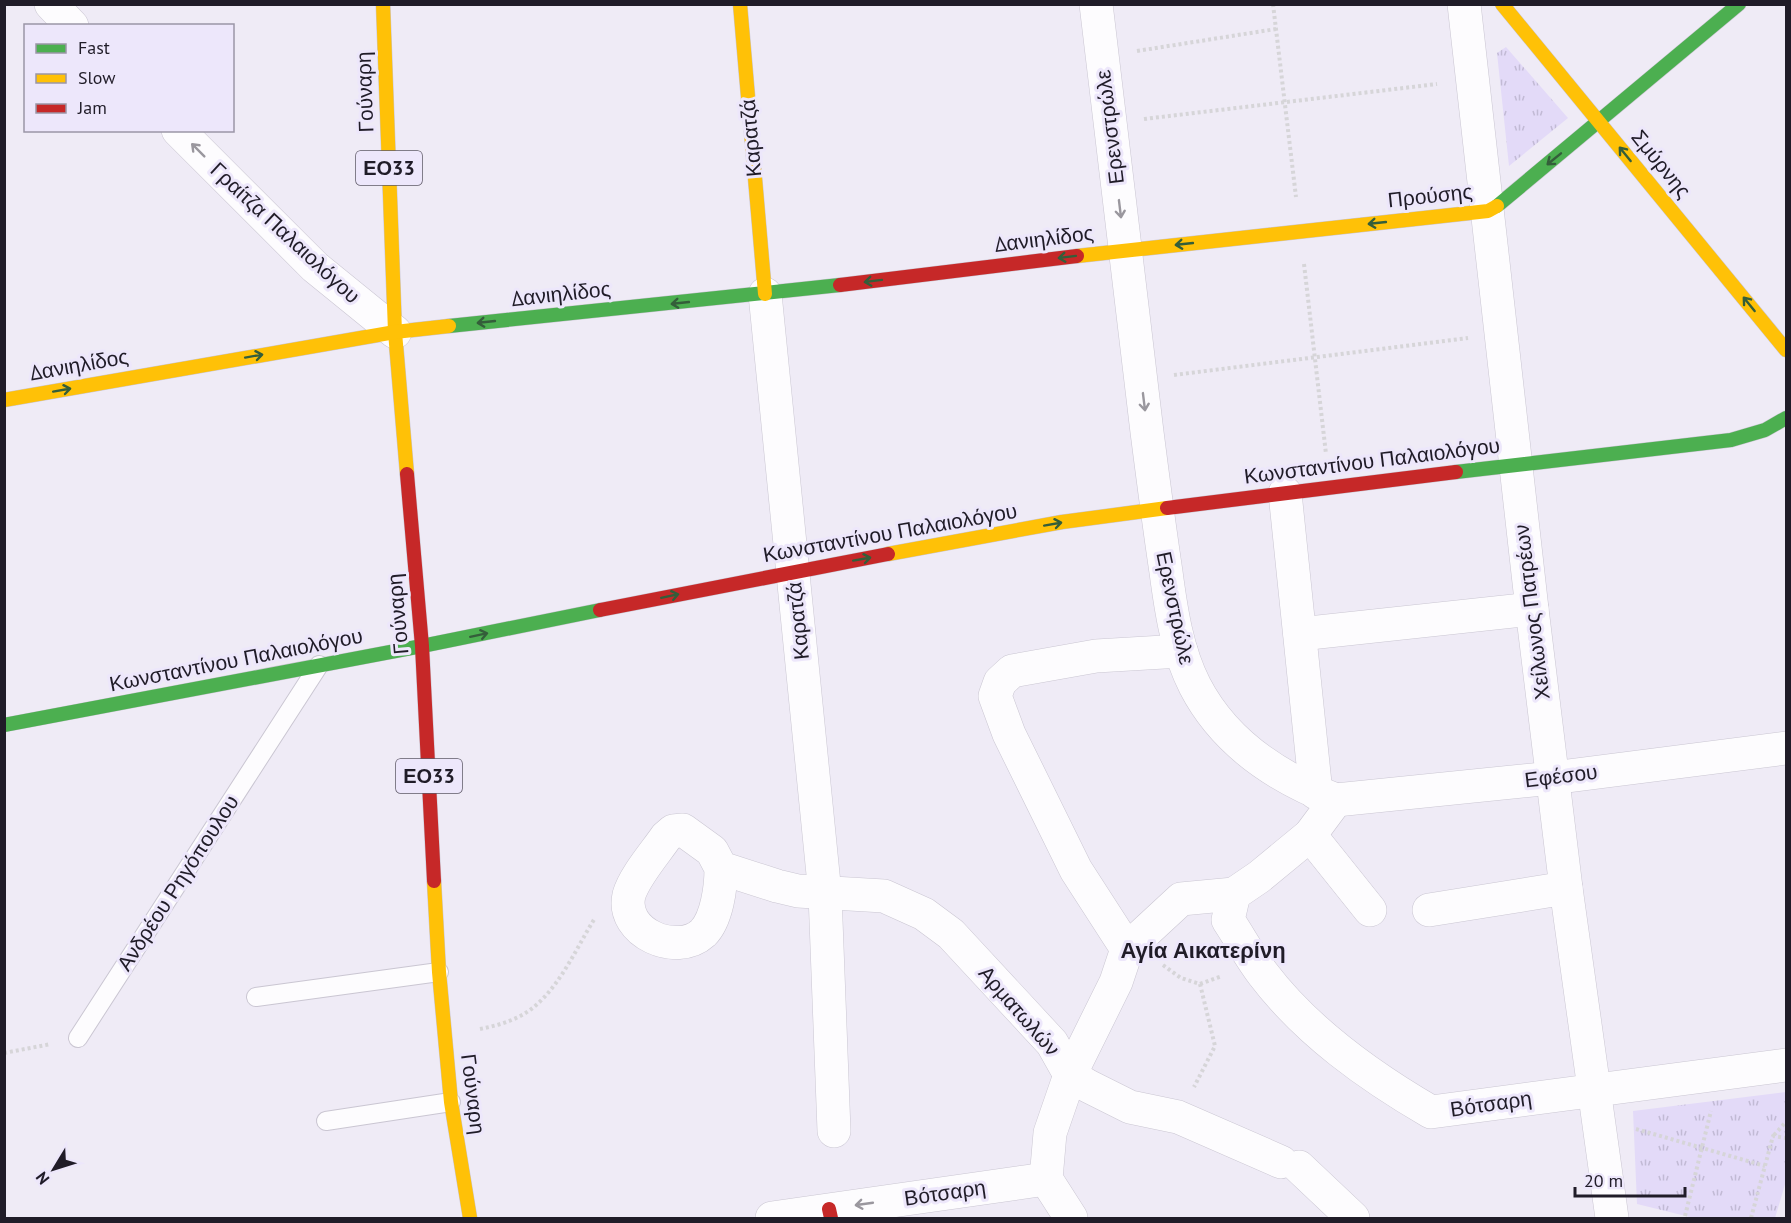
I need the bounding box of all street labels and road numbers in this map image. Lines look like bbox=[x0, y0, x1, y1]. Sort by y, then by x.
street label: Γούναρη bbox=[350, 51, 379, 133]
street label: Ερενστρώλε bbox=[1089, 68, 1130, 186]
street label: Καρατζά bbox=[734, 98, 767, 178]
street label: Σμύρνης bbox=[1626, 124, 1697, 203]
road number: ΕΟ33 bbox=[356, 151, 422, 185]
street label: Γραίτζα Παλαιολόγου bbox=[205, 156, 366, 309]
street label: Προύσης bbox=[1386, 178, 1474, 213]
street label: Δανιηλίδος bbox=[993, 219, 1095, 258]
street label: Δανιηλίδος bbox=[510, 275, 612, 312]
street label: Δανιηλίδος bbox=[28, 343, 130, 386]
street label: Κωνσταντίνου Παλαιολόγου bbox=[1242, 431, 1501, 490]
street label: Κωνσταντίνου Παλαιολόγου bbox=[761, 497, 1019, 568]
street label: Χείλωνος Πατρέων bbox=[1507, 523, 1556, 701]
street label: Ερενστρώλε bbox=[1150, 549, 1201, 667]
street label: Γούναρη bbox=[381, 573, 414, 656]
street label: Καρατζά bbox=[780, 581, 815, 661]
street label: Κωνσταντίνου Παλαιολόγου bbox=[107, 622, 365, 697]
street label: Εφέσου bbox=[1523, 758, 1599, 793]
road number: ΕΟ33 bbox=[396, 759, 462, 793]
street label: Ανδρέου Ρηγόπουλου bbox=[111, 790, 245, 976]
street label: Αρματωλών bbox=[973, 960, 1066, 1061]
street label: Γούναρη bbox=[455, 1052, 492, 1136]
street label: Βότσαρη bbox=[1448, 1084, 1533, 1123]
street label: Βότσαρη bbox=[902, 1173, 987, 1212]

